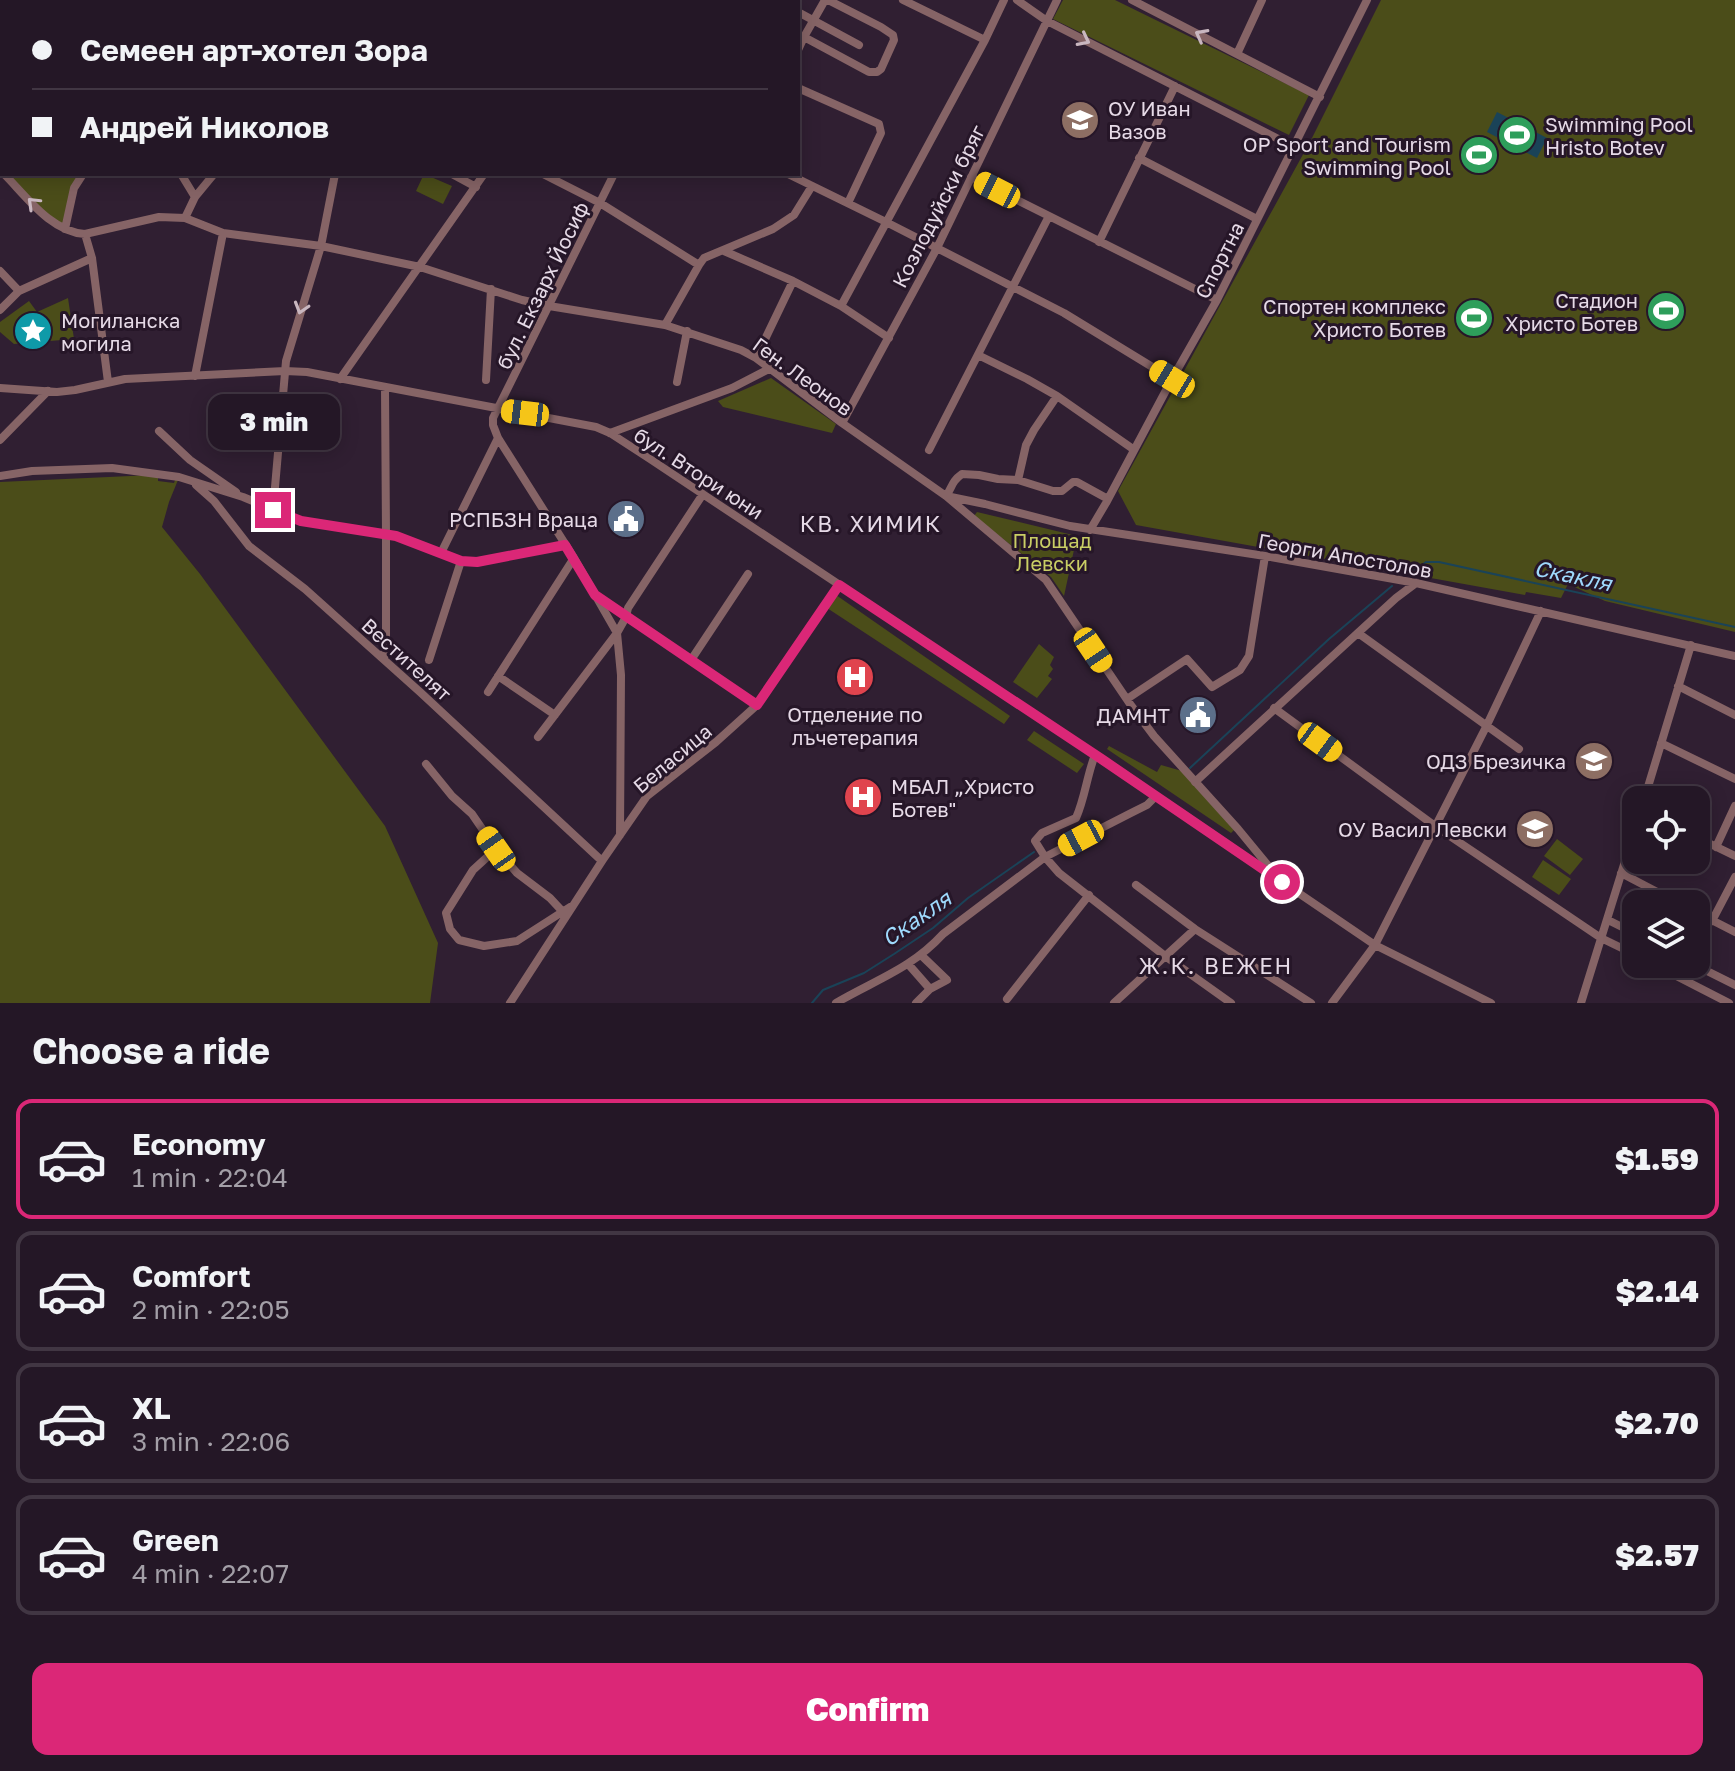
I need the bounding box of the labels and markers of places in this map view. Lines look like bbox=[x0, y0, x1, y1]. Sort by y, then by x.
place label: ОУ Иван Вазов bbox=[1108, 96, 1191, 143]
school or university icon: ОУ Иван Вазов bbox=[1059, 99, 1101, 141]
place label: Swimming Pool Hristo Botev bbox=[1545, 112, 1693, 159]
sports icon: Swimming Pool Hristo Botev bbox=[1496, 114, 1538, 156]
place label: OP Sport and Tourism Swimming Pool bbox=[1243, 132, 1451, 179]
sports icon: OP Sport and Tourism Swimming Pool bbox=[1458, 134, 1500, 176]
place label: Стадион Христо Ботев bbox=[1505, 288, 1638, 335]
sports icon: Стадион Христо Ботев bbox=[1645, 290, 1687, 332]
place label: Спортен комплекс Христо Ботев bbox=[1263, 294, 1446, 341]
sports icon: Спортен комплекс Христо Ботев bbox=[1453, 297, 1495, 339]
place label: Могиланска могила bbox=[61, 308, 180, 355]
place icon: Могиланска могила bbox=[12, 310, 54, 352]
public building icon: РСПБЗН Враца bbox=[605, 498, 647, 540]
place label: РСПБЗН Враца bbox=[449, 507, 598, 531]
hospital icon: Отделение по лъчетерапия bbox=[834, 656, 876, 698]
public building icon: ДАМНТ bbox=[1177, 694, 1219, 736]
place label: Отделение по лъчетерапия bbox=[787, 702, 923, 749]
place label: ДАМНТ bbox=[1097, 703, 1170, 727]
school or university icon: ОДЗ Брезичка bbox=[1573, 740, 1615, 782]
place label: ОДЗ Брезичка bbox=[1426, 749, 1566, 773]
place label: МБАЛ „Христо Ботев" bbox=[891, 774, 1034, 821]
hospital icon: МБАЛ „Христо Ботев" bbox=[842, 776, 884, 818]
school or university icon: ОУ Васил Левски bbox=[1514, 808, 1556, 850]
place label: ОУ Васил Левски bbox=[1338, 817, 1507, 841]

